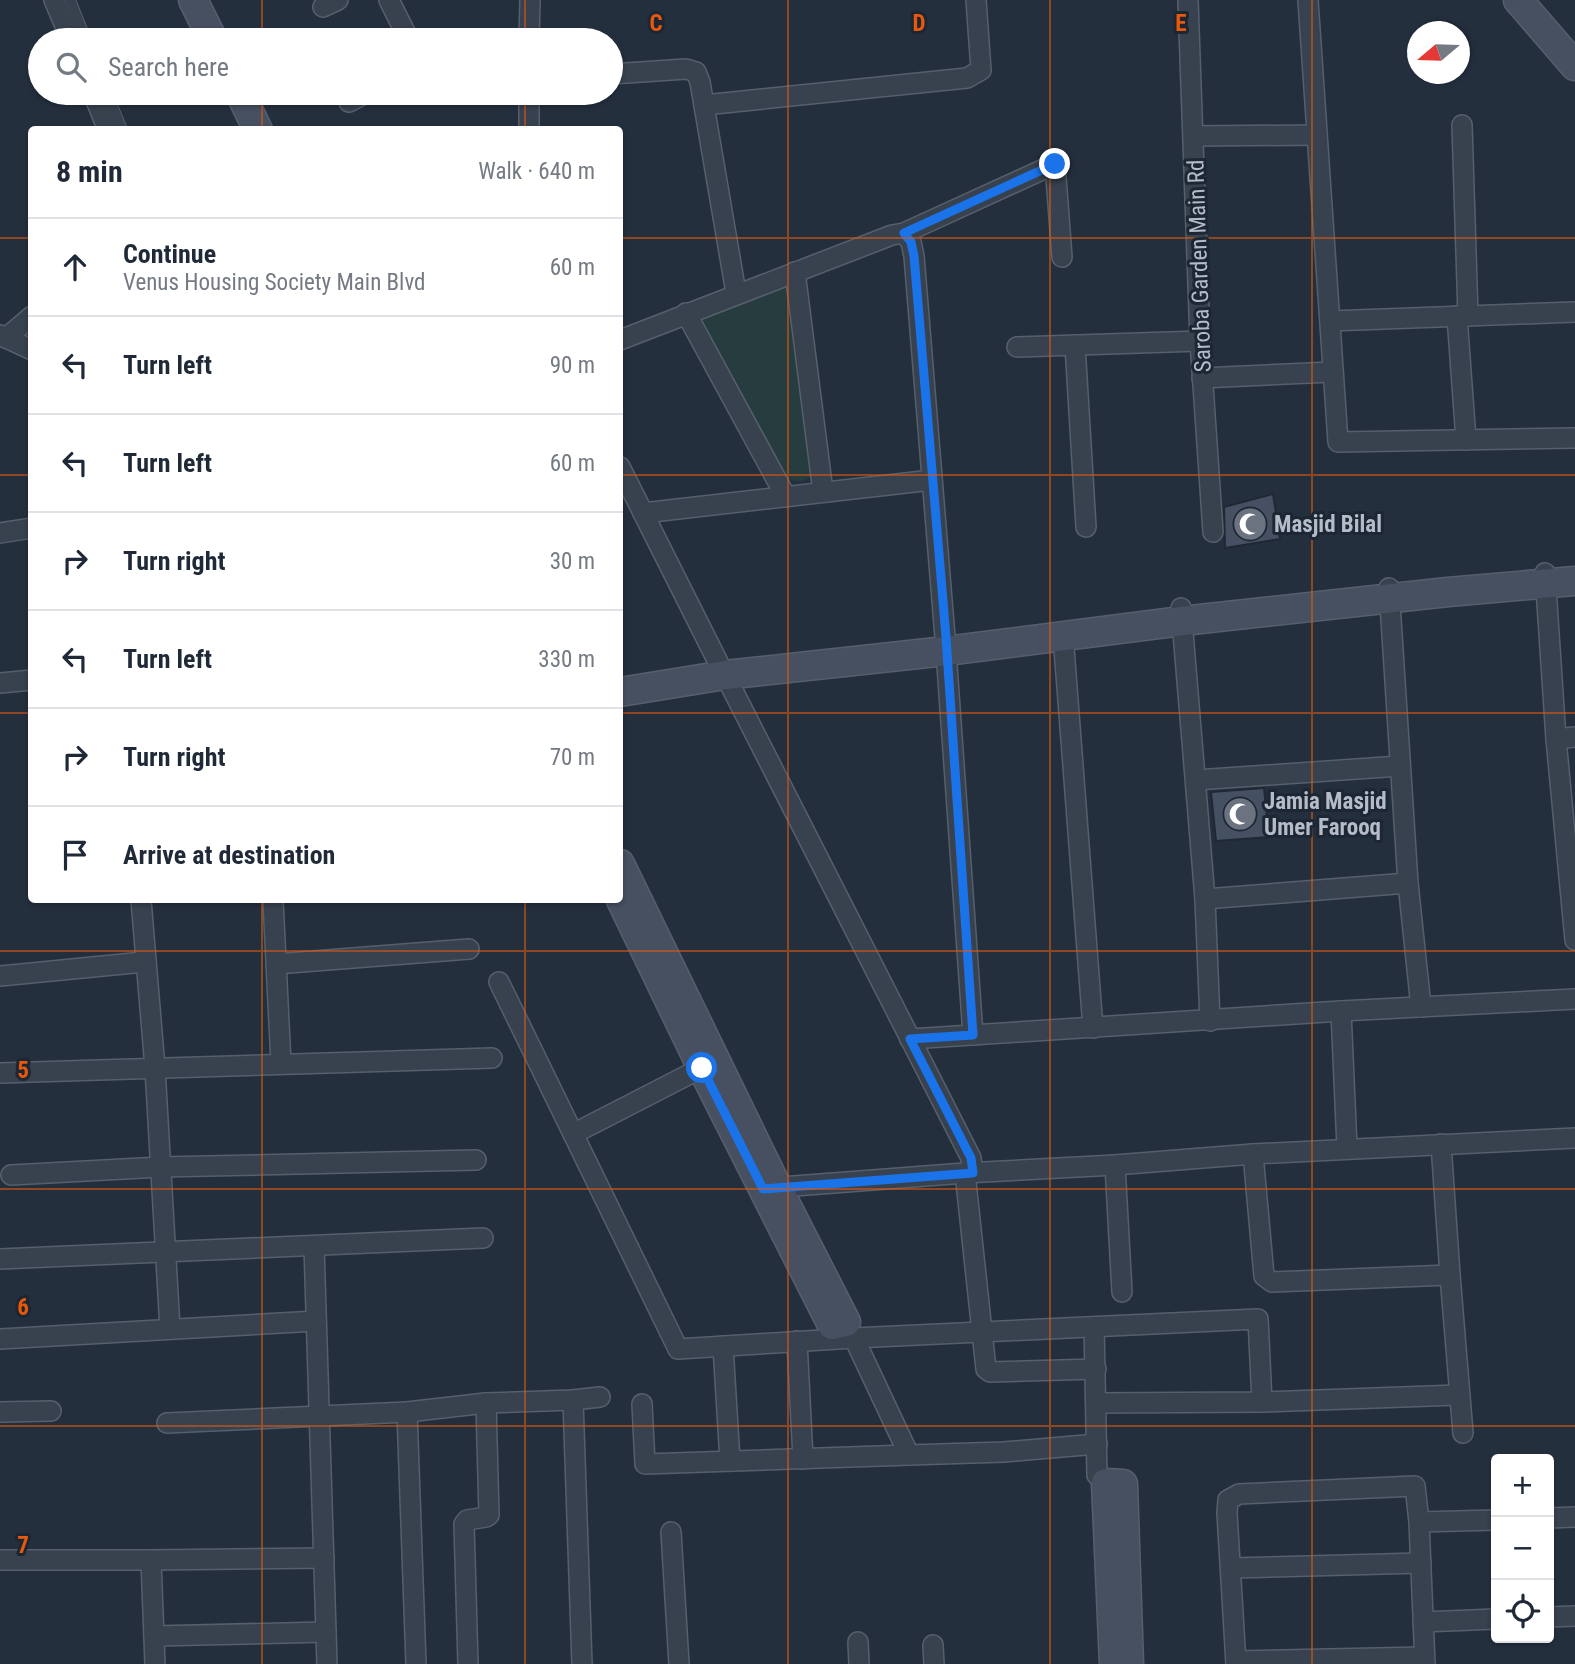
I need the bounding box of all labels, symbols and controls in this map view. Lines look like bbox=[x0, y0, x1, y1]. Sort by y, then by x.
text: C bbox=[649, 10, 663, 37]
text: D bbox=[913, 10, 926, 37]
text: E bbox=[1175, 10, 1187, 37]
north arrow bbox=[1407, 21, 1470, 84]
search box bbox=[28, 28, 623, 105]
icon: search bbox=[52, 48, 90, 86]
text: Search here bbox=[108, 52, 229, 82]
route end bbox=[1039, 148, 1070, 179]
text: 8 min bbox=[56, 154, 123, 189]
text: Walk · 640 m bbox=[478, 158, 595, 185]
street label: Saroba Garden Main Rd bbox=[1182, 159, 1217, 373]
text: Continue bbox=[123, 239, 216, 269]
icon: ahead bbox=[56, 248, 94, 286]
text: 60 m bbox=[550, 254, 595, 281]
text: Venus Housing Society Main Blvd bbox=[123, 269, 426, 296]
icon: left bbox=[56, 346, 94, 384]
text: Turn left bbox=[123, 350, 212, 380]
text: 90 m bbox=[550, 352, 595, 379]
icon: left bbox=[56, 444, 94, 482]
text: Turn left bbox=[123, 448, 212, 478]
text: 60 m bbox=[550, 450, 595, 477]
mosque icon: Masjid Bilal bbox=[1231, 505, 1269, 543]
place label: Masjid Bilal bbox=[1274, 511, 1382, 538]
icon: right bbox=[56, 542, 94, 580]
text: Turn right bbox=[123, 546, 225, 576]
text: 30 m bbox=[550, 548, 595, 575]
icon: left bbox=[56, 640, 94, 678]
text: Turn left bbox=[123, 644, 212, 674]
text: 330 m bbox=[538, 646, 595, 673]
icon: right bbox=[56, 738, 94, 776]
text: Turn right bbox=[123, 742, 225, 772]
text: 70 m bbox=[550, 744, 595, 771]
place label: Jamia Masjid Umer Farooq bbox=[1264, 788, 1387, 841]
mosque icon: Jamia Masjid Umer Farooq bbox=[1221, 795, 1259, 833]
icon: arrive bbox=[56, 836, 94, 874]
text: Arrive at destination bbox=[123, 840, 335, 870]
route start bbox=[686, 1052, 717, 1083]
text: 5 bbox=[17, 1057, 29, 1084]
text: 6 bbox=[17, 1294, 29, 1321]
map controls bbox=[1491, 1454, 1554, 1643]
button: + bbox=[1491, 1454, 1554, 1517]
button: − bbox=[1491, 1517, 1554, 1580]
text: 7 bbox=[17, 1532, 29, 1559]
button: locate bbox=[1491, 1580, 1554, 1643]

